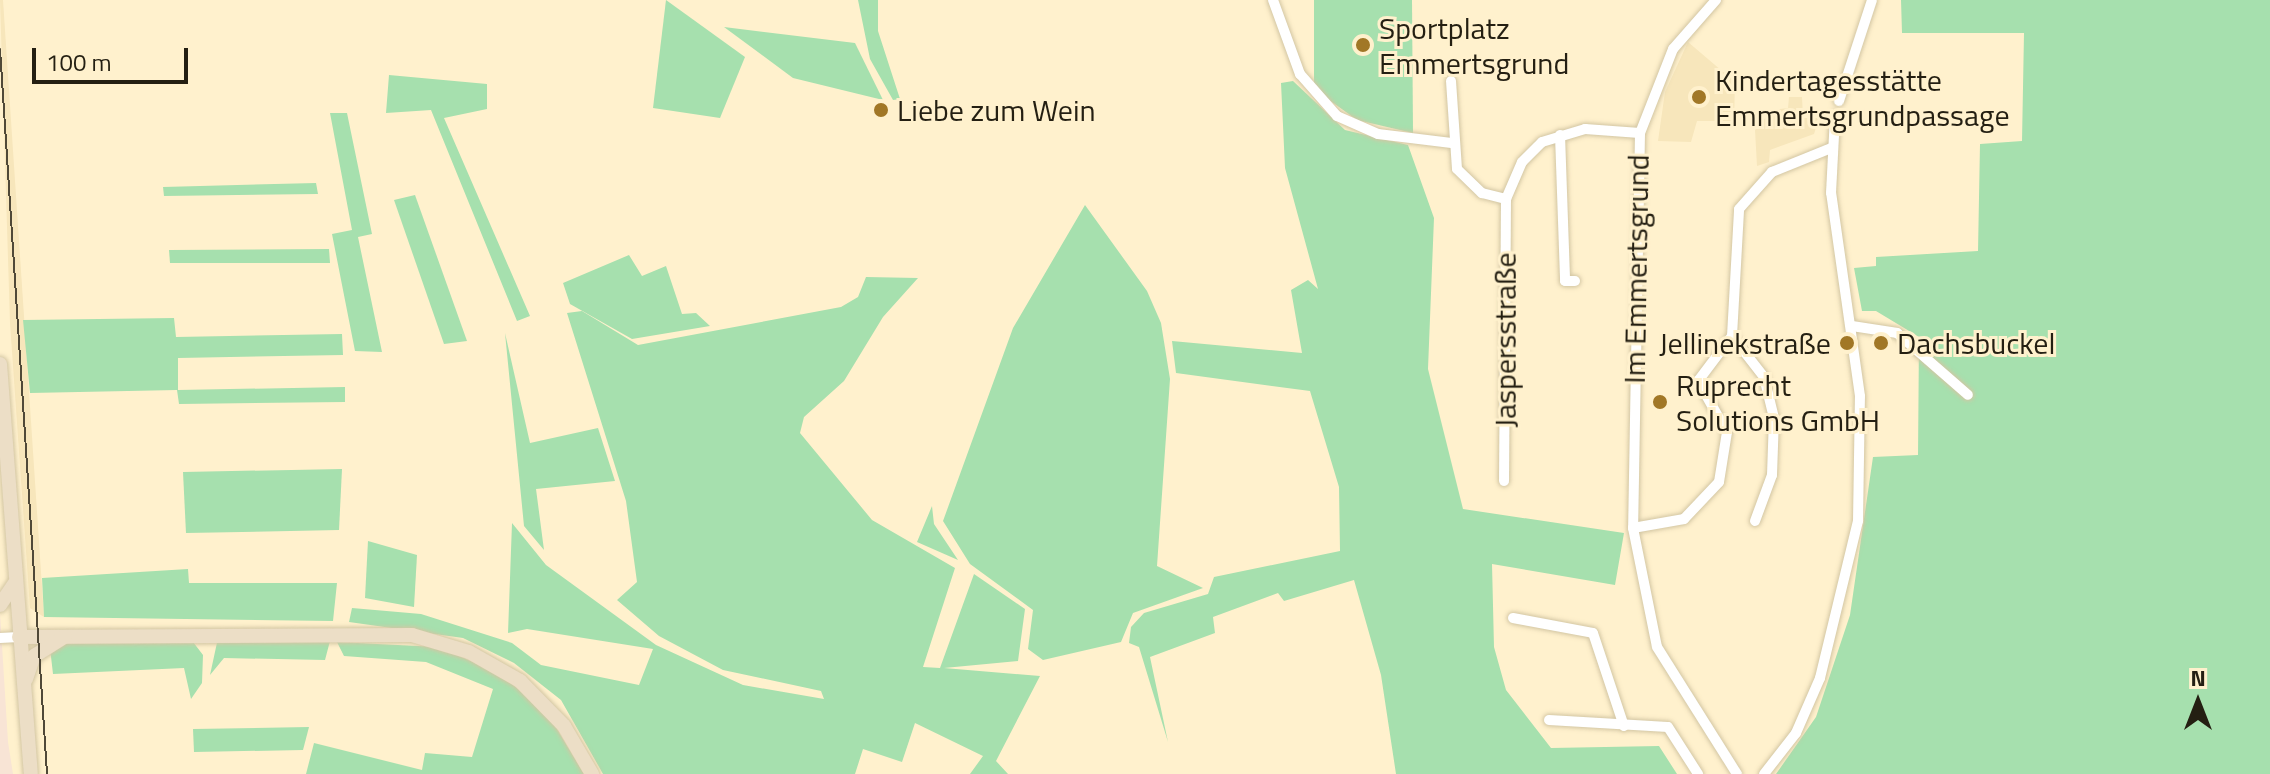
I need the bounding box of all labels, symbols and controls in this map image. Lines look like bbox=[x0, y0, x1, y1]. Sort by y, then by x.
place label: Sportplatz Emmertsgrund bbox=[1379, 10, 1569, 80]
scale bar bbox=[36, 32, 192, 82]
marker: Sportplatz Emmertsgrund bbox=[1354, 36, 1372, 54]
text: 100 m bbox=[46, 44, 112, 80]
place label: Kindertagesstätte Emmertsgrundpassage bbox=[1715, 62, 2010, 132]
marker: Kindertagesstätte Emmertsgrundpassage bbox=[1690, 88, 1708, 106]
place label: Liebe zum Wein bbox=[897, 92, 1096, 128]
marker: Liebe zum Wein bbox=[872, 101, 890, 119]
street label: Im Emmertsgrund bbox=[1616, 154, 1656, 384]
street label: Jaspersstraße bbox=[1487, 252, 1523, 428]
place label: Jellinekstraße bbox=[1659, 325, 1831, 361]
place label: Dachsbuckel bbox=[1897, 325, 2055, 361]
marker: Jellinekstraße bbox=[1838, 334, 1856, 352]
marker: Dachsbuckel bbox=[1872, 334, 1890, 352]
place label: Ruprecht Solutions GmbH bbox=[1676, 367, 1880, 438]
marker: Ruprecht Solutions GmbH bbox=[1651, 393, 1669, 411]
text: N bbox=[2190, 661, 2206, 695]
north arrow bbox=[2158, 662, 2238, 742]

